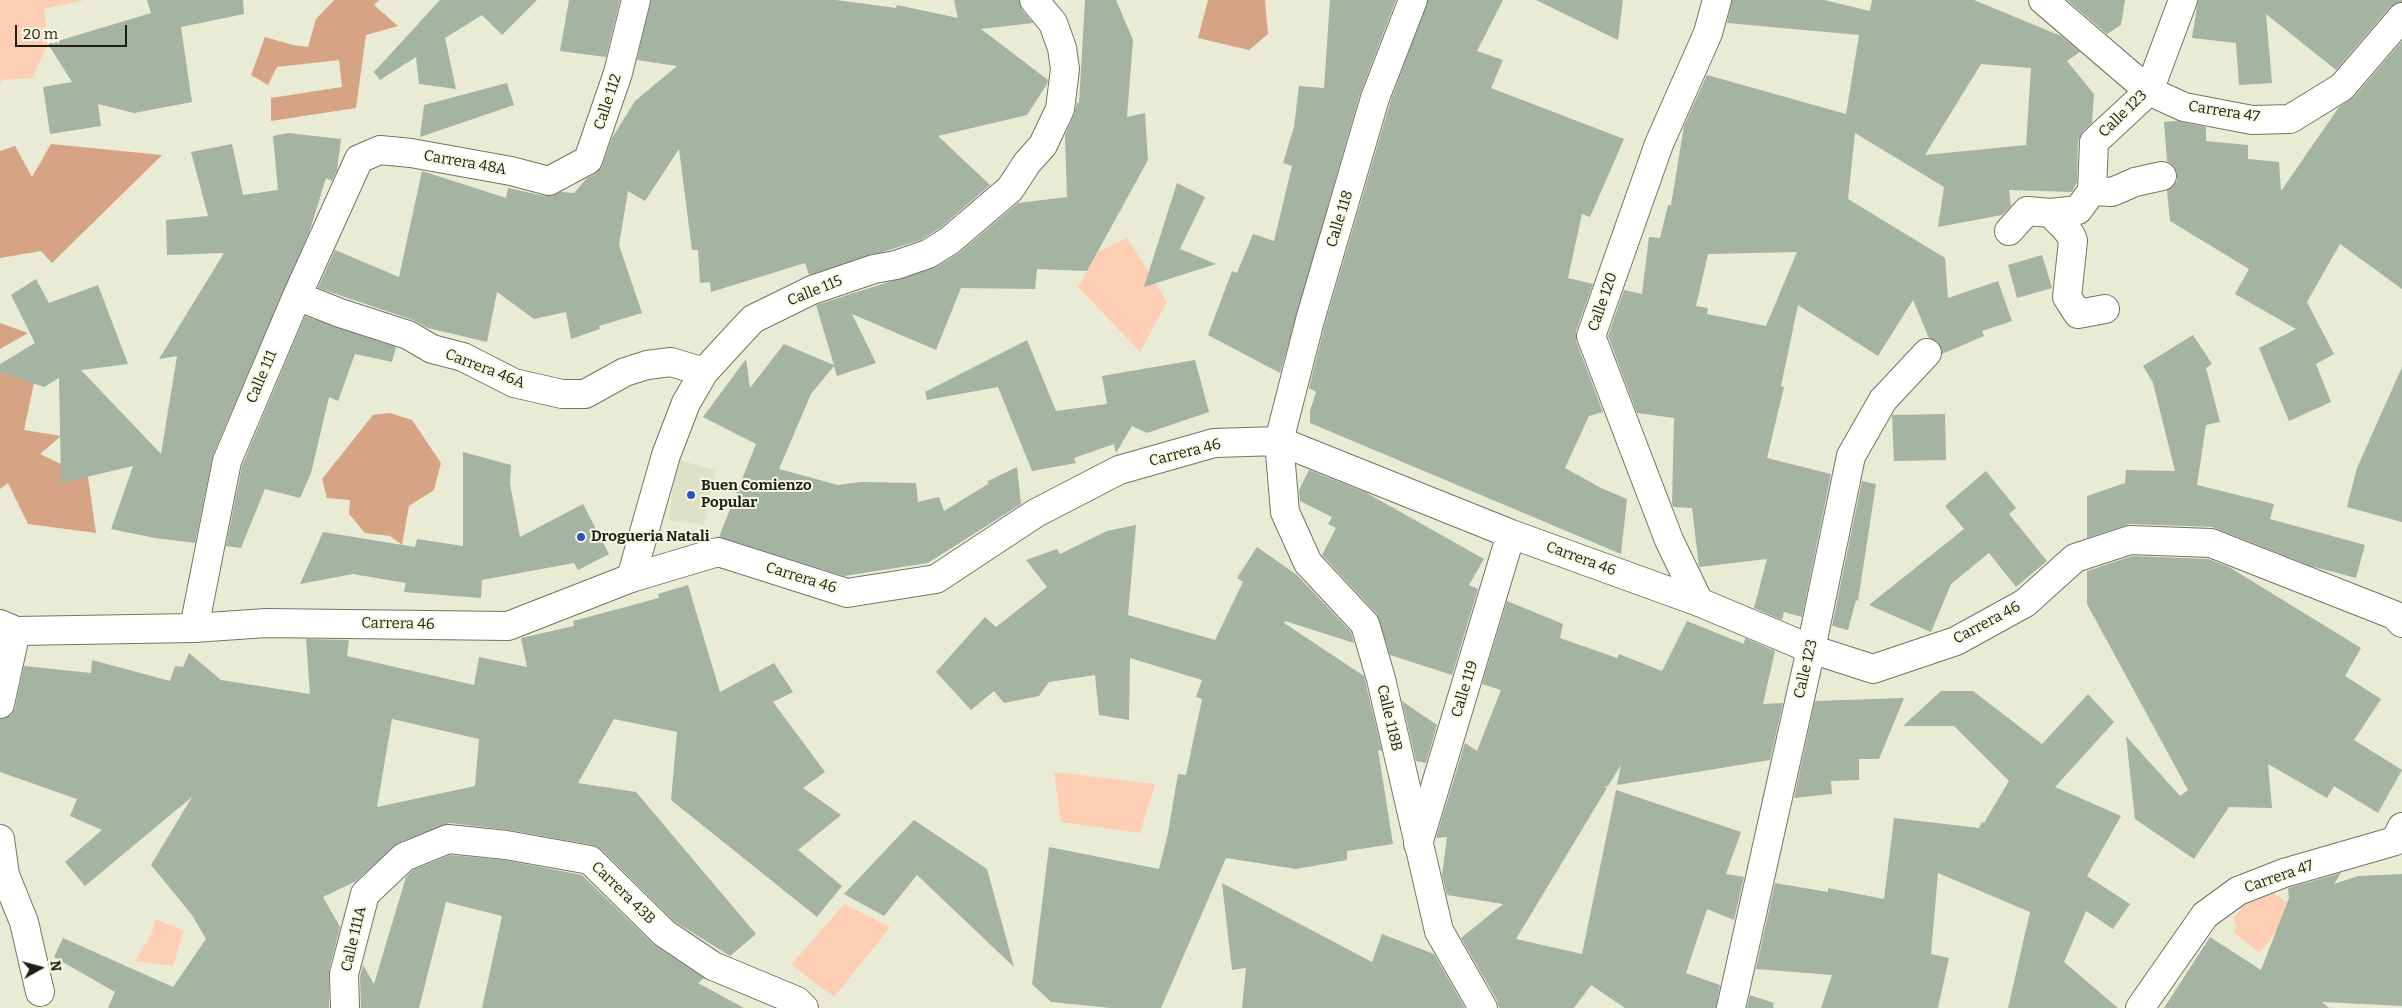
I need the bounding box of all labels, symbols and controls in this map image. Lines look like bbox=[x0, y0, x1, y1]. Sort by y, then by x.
scale bar bbox=[18, 15, 130, 47]
text: 20 m bbox=[23, 25, 58, 43]
street label: Calle 112 bbox=[591, 72, 625, 132]
street label: Calle 123 bbox=[2095, 87, 2151, 141]
street label: Carrera 47 bbox=[2187, 97, 2261, 127]
street label: Carrera 48A bbox=[422, 147, 508, 179]
street label: Calle 118 bbox=[1323, 188, 1357, 250]
street label: Calle 120 bbox=[1585, 270, 1621, 334]
street label: Calle 115 bbox=[785, 272, 845, 310]
street label: Carrera 46A bbox=[443, 346, 527, 392]
street label: Calle 111 bbox=[243, 348, 281, 406]
street label: Carrera 46 bbox=[1147, 435, 1223, 471]
place label: Buen Comienzo Popular bbox=[701, 477, 812, 512]
marker: Buen Comienzo Popular bbox=[685, 489, 697, 501]
place label: Drogueria Natali bbox=[591, 528, 709, 546]
marker: Drogueria Natali bbox=[575, 531, 587, 543]
street label: Carrera 46 bbox=[1543, 538, 1619, 580]
street label: Carrera 46 bbox=[763, 559, 839, 597]
street label: Carrera 46 bbox=[1950, 598, 2024, 648]
street label: Carrera 46 bbox=[361, 614, 435, 634]
street label: Calle 123 bbox=[1790, 638, 1822, 700]
street label: Calle 119 bbox=[1448, 658, 1482, 720]
street label: Calle 118B bbox=[1373, 683, 1405, 753]
street label: Carrera 47 bbox=[2242, 857, 2316, 897]
street label: Carrera 43B bbox=[587, 858, 659, 928]
street label: Calle 111A bbox=[338, 905, 370, 973]
north arrow bbox=[15, 943, 65, 993]
text: N bbox=[46, 960, 64, 973]

